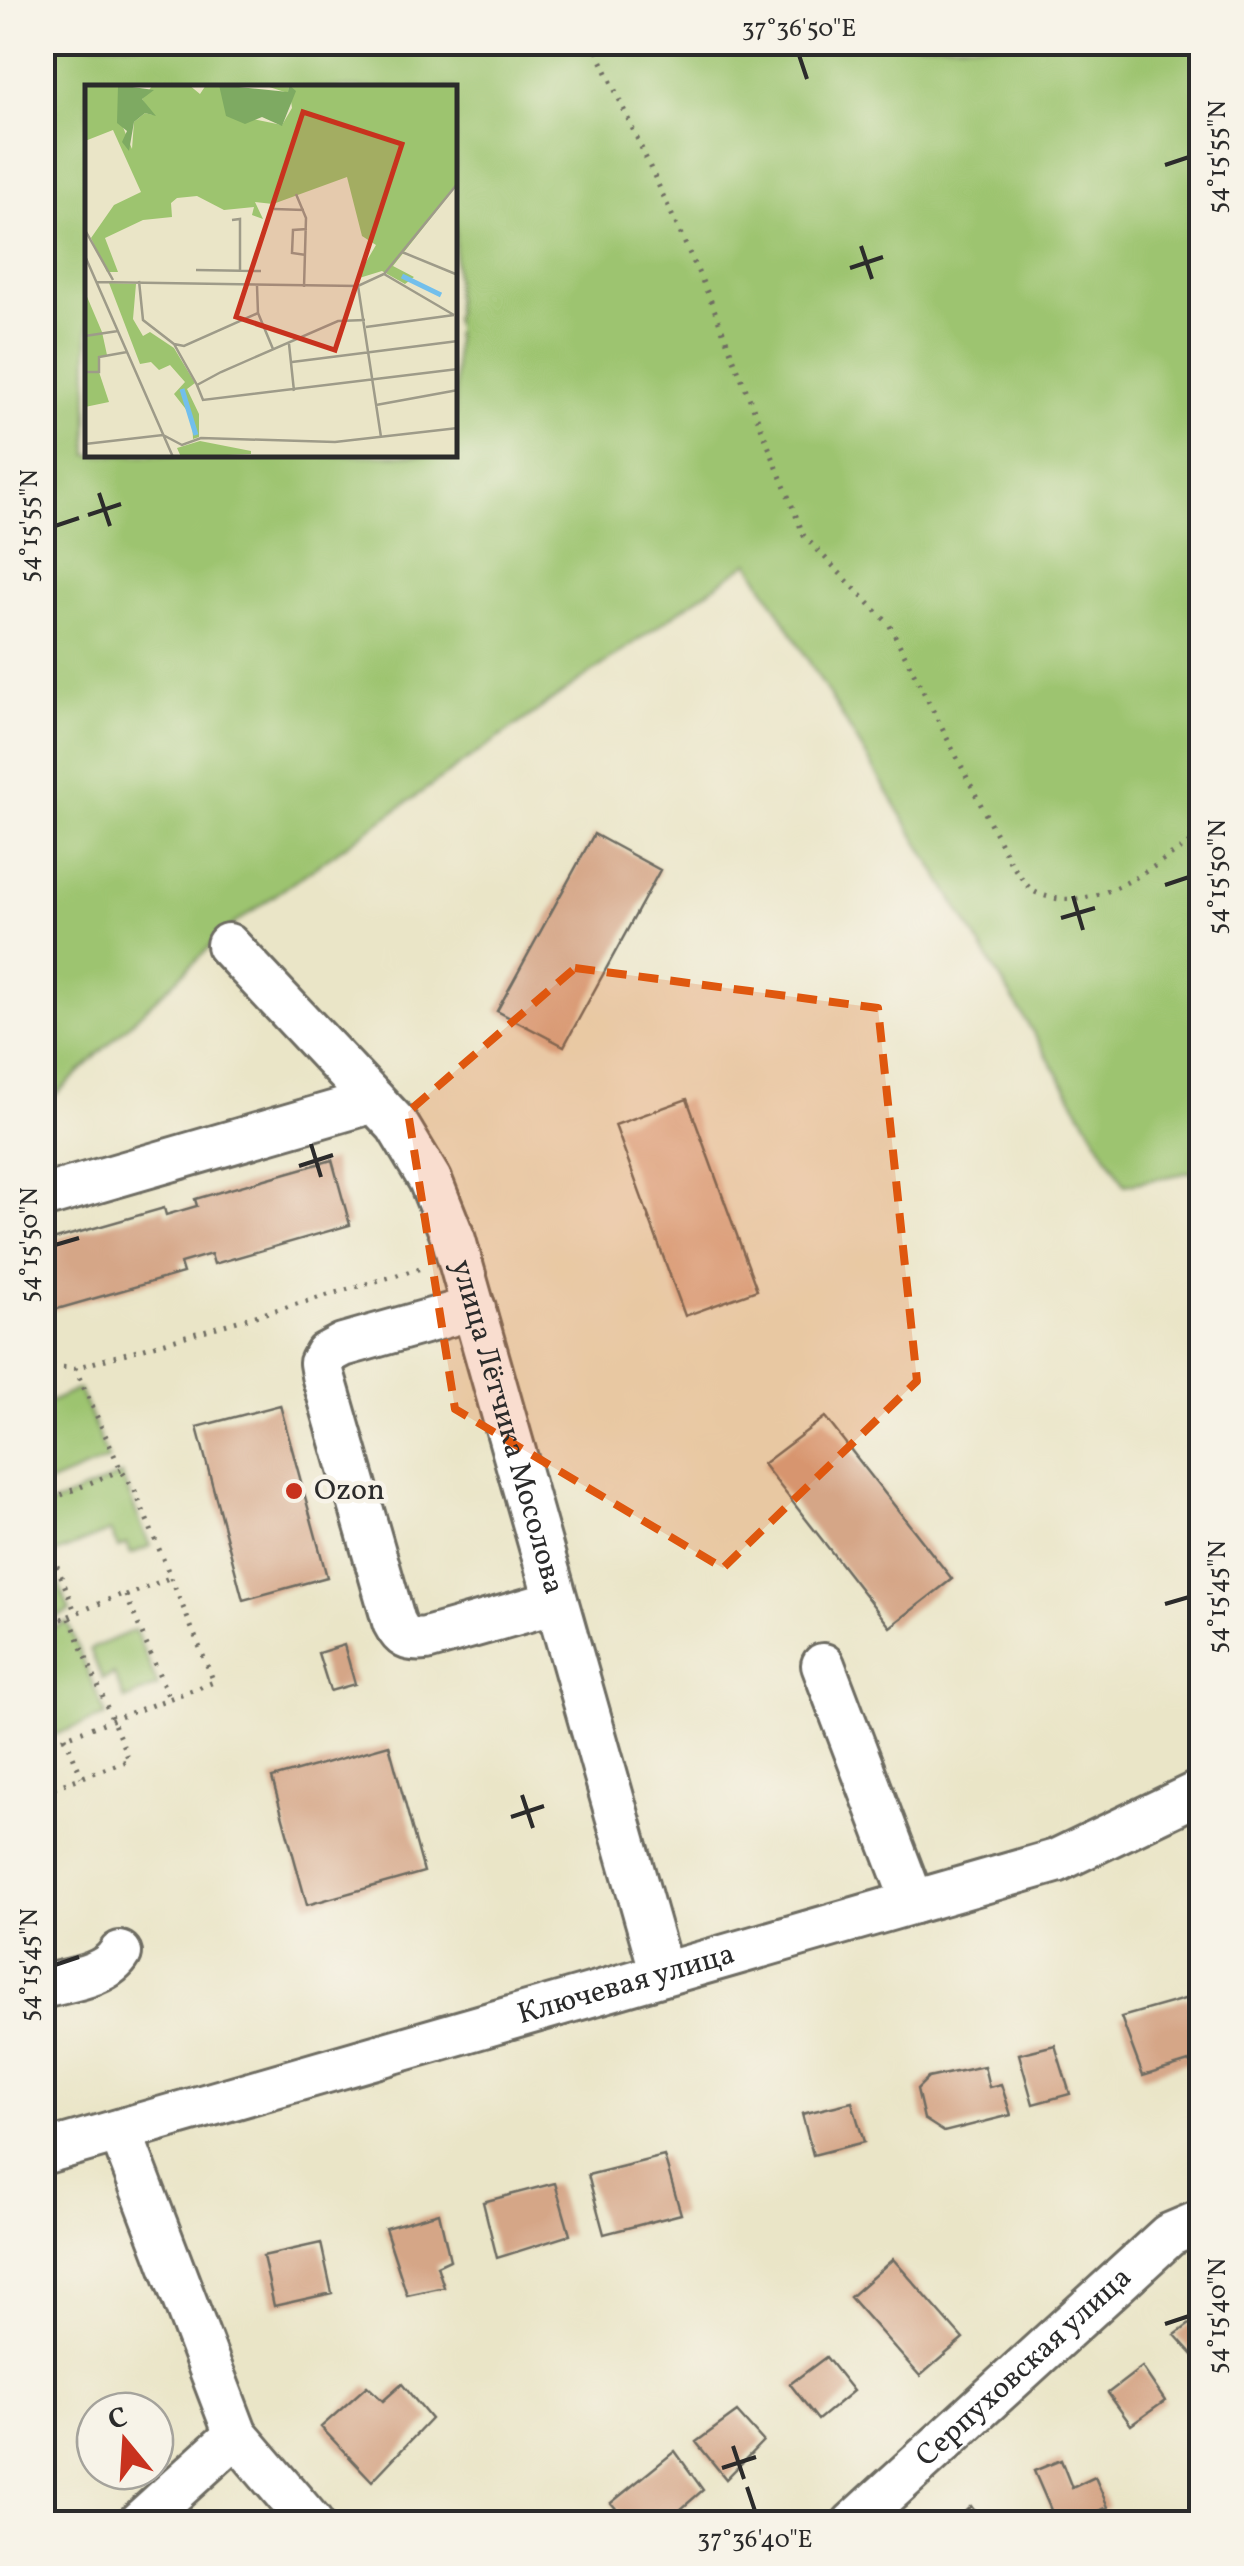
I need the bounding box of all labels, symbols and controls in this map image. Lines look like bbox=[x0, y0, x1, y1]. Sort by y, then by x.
text: 37°36'50"E bbox=[742, 12, 856, 47]
inset map bbox=[85, 85, 458, 458]
text: 54°15'55"N bbox=[1201, 100, 1236, 214]
text: 54°15'55"N bbox=[13, 469, 48, 583]
text: 54°15'50"N bbox=[1201, 819, 1236, 935]
text: 54°15'50"N bbox=[13, 1187, 48, 1303]
street label: улица Лётчика Мосолова bbox=[440, 1255, 574, 1599]
place label: Ozon bbox=[314, 1470, 385, 1512]
marker: Ozon bbox=[283, 1480, 305, 1502]
text: 54°15'45"N bbox=[1201, 1540, 1236, 1654]
text: 54°15'45"N bbox=[13, 1908, 48, 2022]
street label: Ключевая улица bbox=[513, 1934, 740, 2036]
street label: Серпуховская улица bbox=[907, 2258, 1141, 2477]
text: 54°15'40"N bbox=[1201, 2258, 1236, 2374]
north arrow bbox=[75, 2391, 175, 2491]
text: С bbox=[103, 2398, 133, 2441]
text: 37°36'40"E bbox=[697, 2523, 813, 2558]

